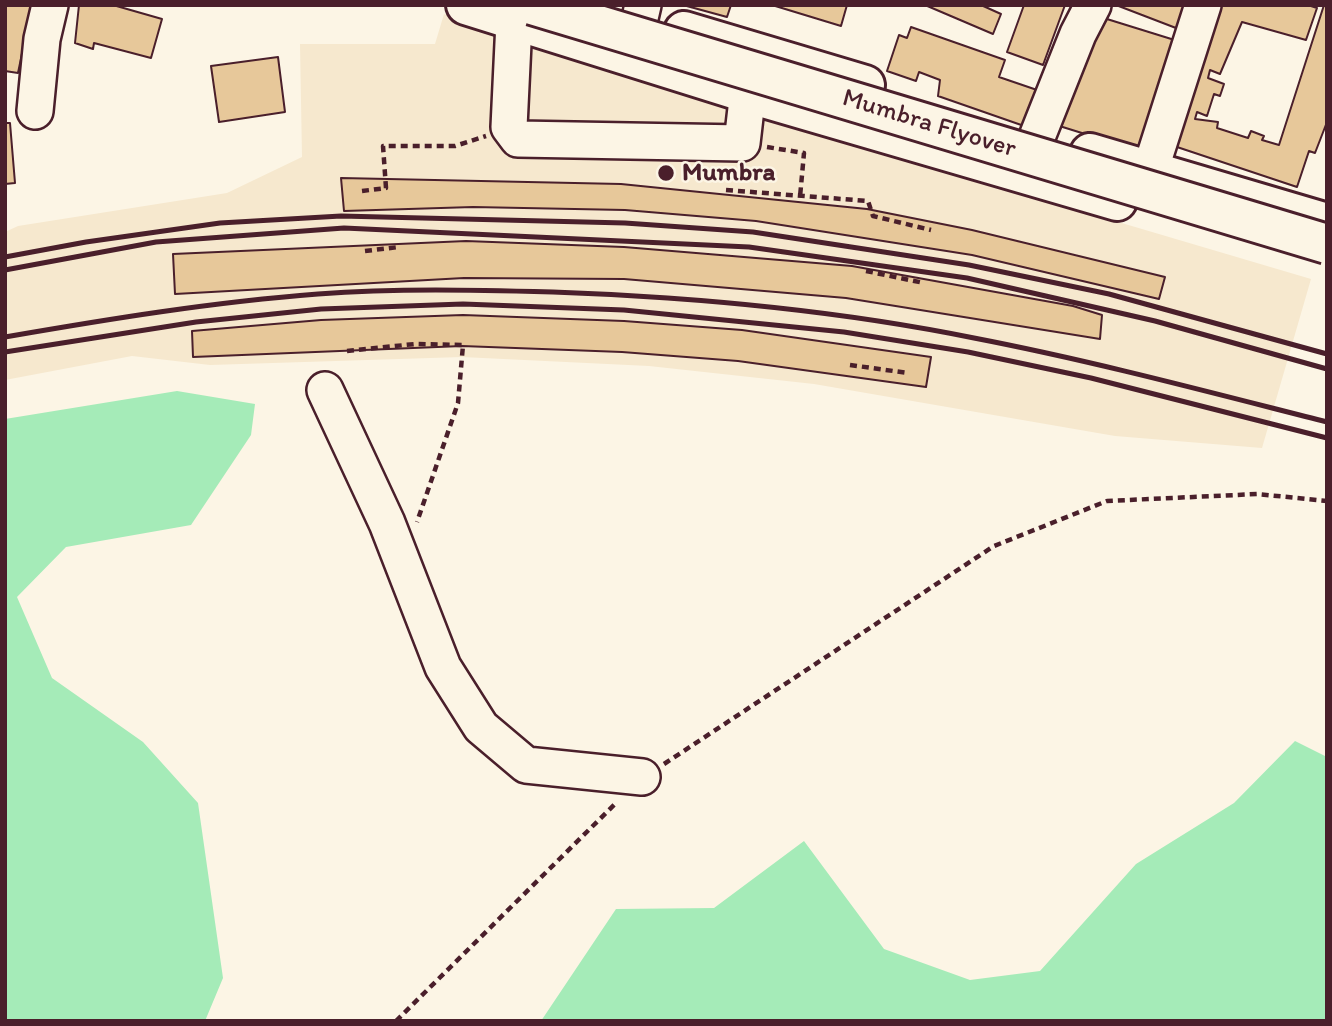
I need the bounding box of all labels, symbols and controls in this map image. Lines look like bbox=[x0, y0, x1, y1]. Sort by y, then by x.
street label: Mumbra Flyover bbox=[838, 83, 1020, 165]
place label: Mumbra bbox=[682, 157, 775, 189]
marker: Mumbra bbox=[656, 163, 676, 183]

